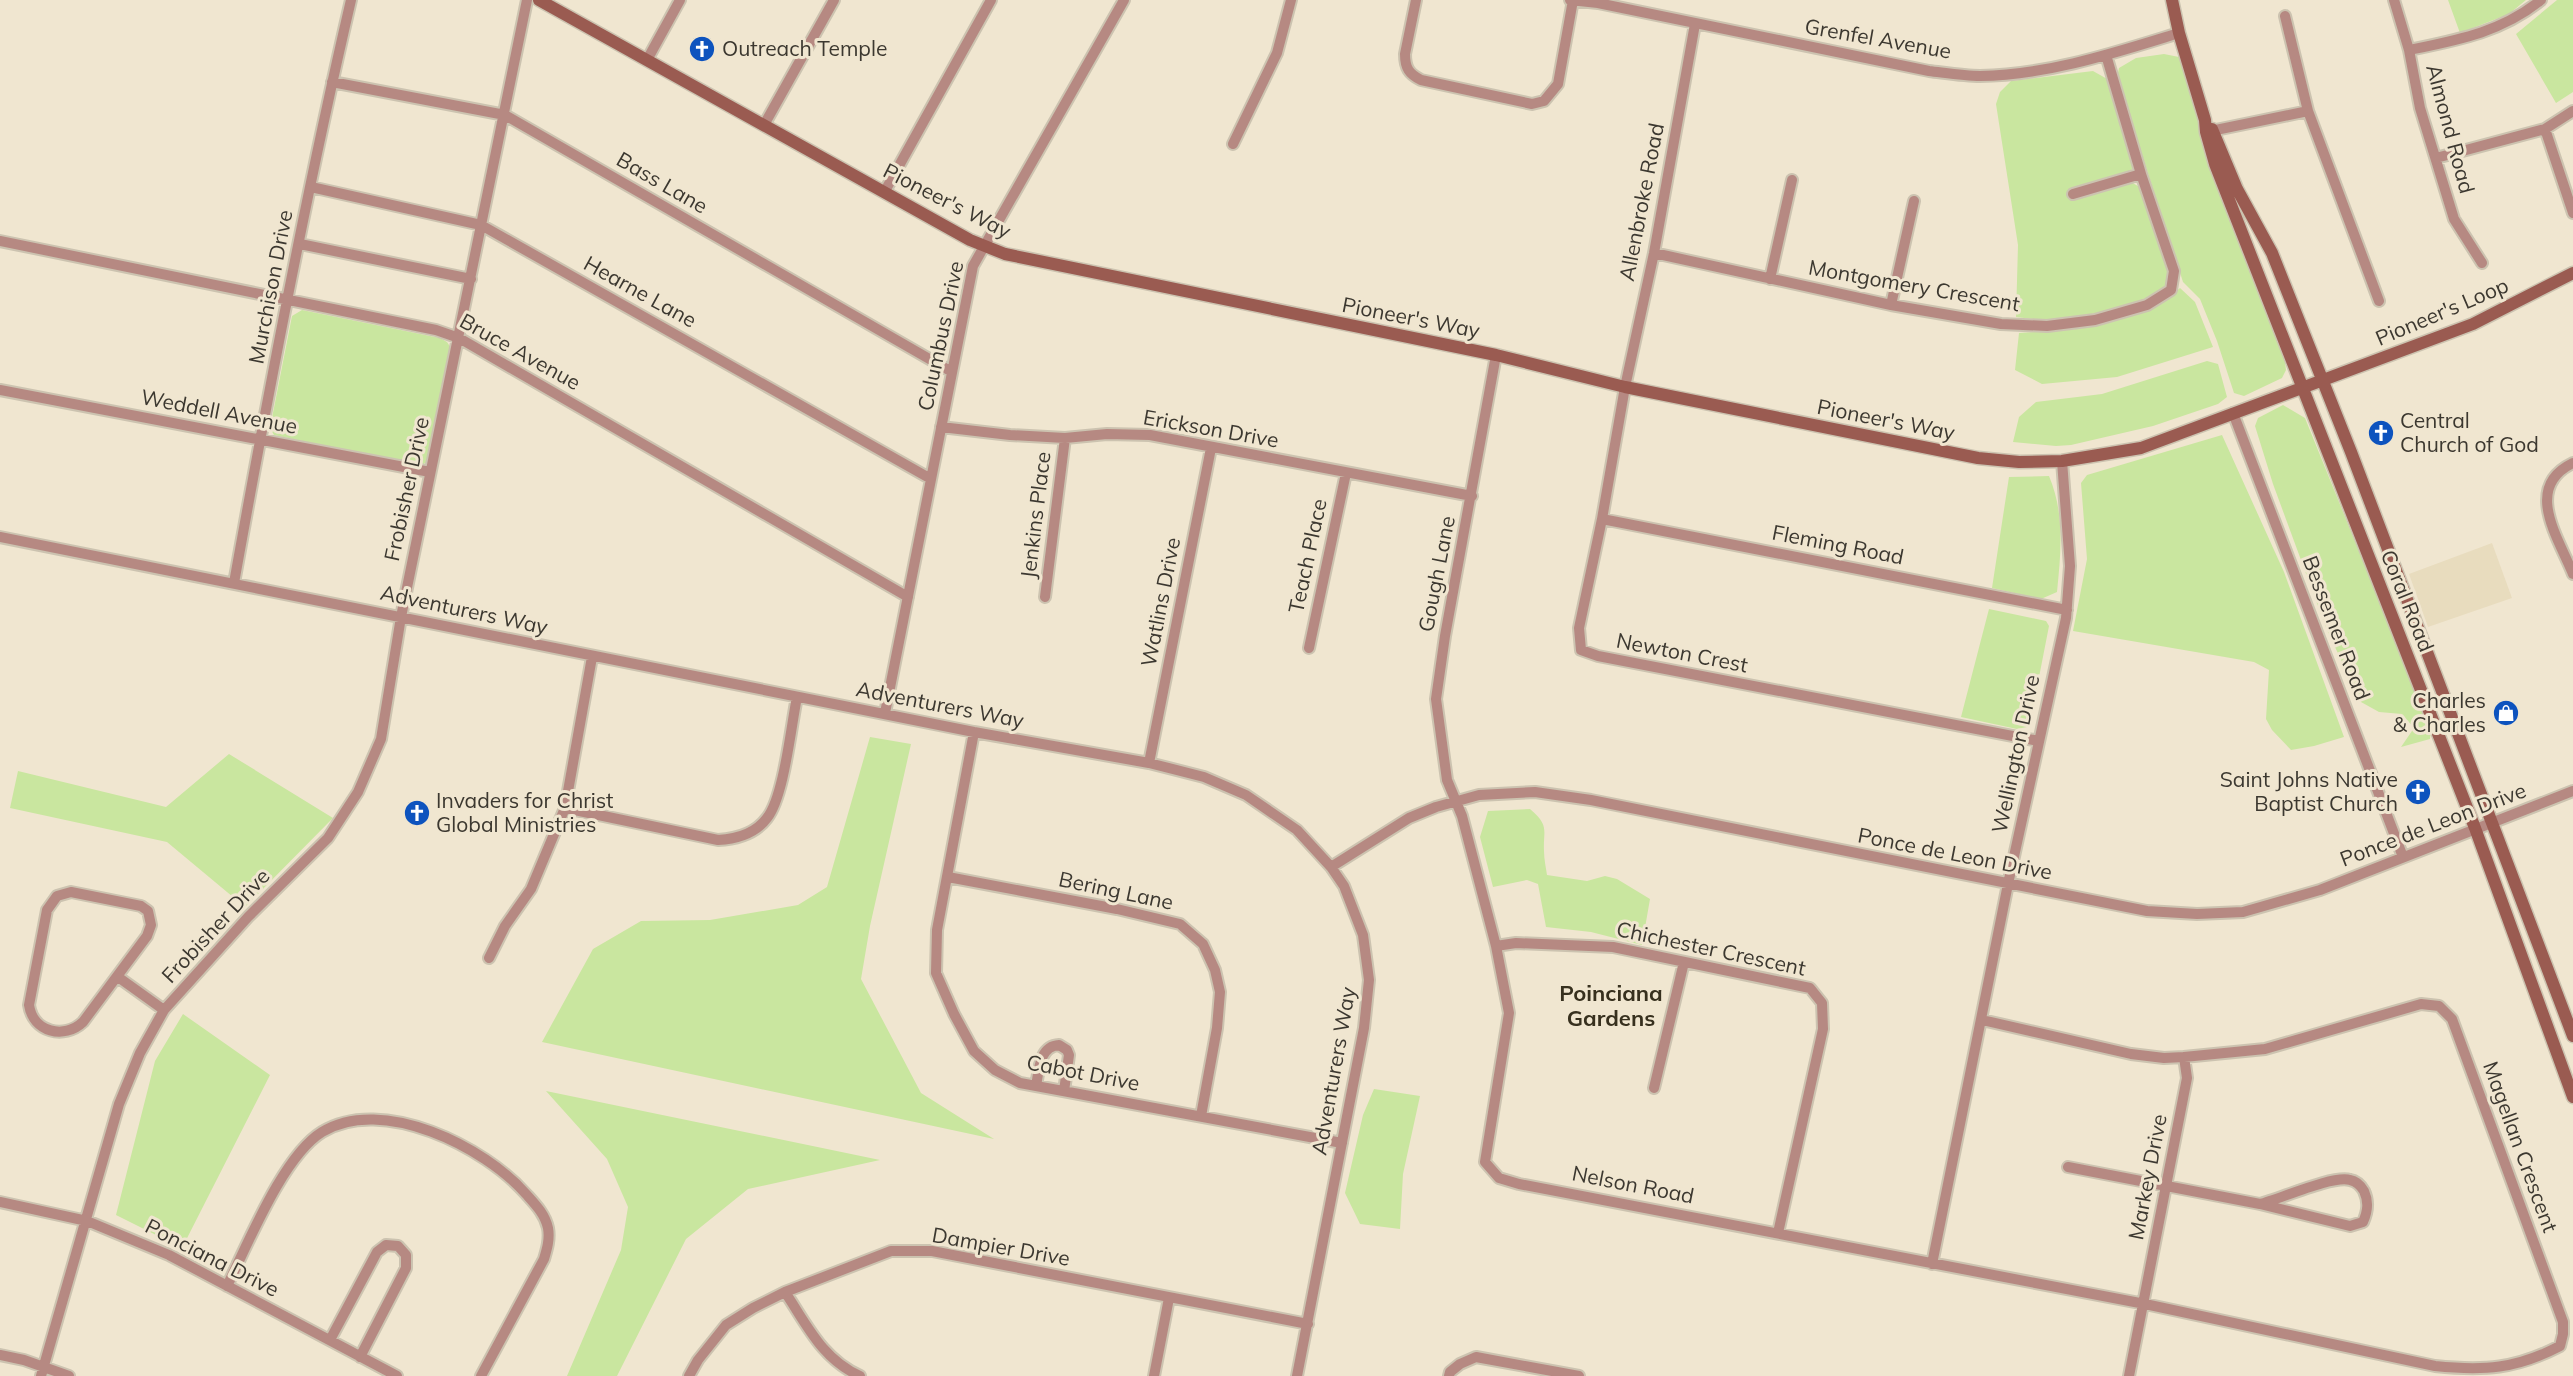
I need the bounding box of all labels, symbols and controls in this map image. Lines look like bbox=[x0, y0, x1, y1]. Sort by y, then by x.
street label: Grenfel Avenue bbox=[1803, 12, 1954, 64]
church icon: Outreach Temple bbox=[687, 34, 717, 64]
place label: Outreach Temple bbox=[722, 35, 887, 61]
street label: Almond Road bbox=[2421, 61, 2481, 196]
street label: Allenbroke Road bbox=[1613, 121, 1669, 283]
street label: Bass Lane bbox=[612, 146, 713, 219]
street label: Pioneer's Way bbox=[879, 157, 1016, 243]
street label: Murchison Drive bbox=[242, 208, 298, 366]
street label: Hearne Lane bbox=[580, 250, 701, 333]
street label: Montgomery Crescent bbox=[1807, 254, 2022, 316]
street label: Columbus Drive bbox=[911, 258, 969, 413]
street label: Pioneer's Loop bbox=[2371, 271, 2512, 351]
street label: Pioneer's Way bbox=[1340, 291, 1482, 343]
street label: Bruce Avenue bbox=[455, 307, 586, 395]
street label: Weddell Avenue bbox=[139, 383, 300, 439]
street label: Pioneer's Way bbox=[1815, 393, 1957, 445]
street label: Erickson Drive bbox=[1141, 403, 1281, 453]
place label: Central Church of God bbox=[2400, 407, 2539, 457]
street label: Frobisher Drive bbox=[378, 414, 434, 563]
church icon: Central Church of God bbox=[2366, 418, 2396, 448]
street label: Jenkins Place bbox=[1014, 450, 1056, 580]
street label: Teach Place bbox=[1282, 496, 1332, 615]
street label: Gough Lane bbox=[1412, 514, 1460, 634]
street label: Fleming Road bbox=[1770, 519, 1906, 570]
street label: Watlins Drive bbox=[1135, 535, 1185, 669]
street label: Coral Road bbox=[2376, 546, 2440, 655]
street label: Bessemer Road bbox=[2297, 552, 2376, 703]
street label: Adventurers Way bbox=[378, 579, 550, 639]
street label: Newton Crest bbox=[1614, 627, 1750, 678]
street label: Wellington Drive bbox=[1986, 672, 2045, 835]
street label: Adventurers Way bbox=[854, 675, 1026, 733]
place label: Charles & Charles bbox=[2393, 687, 2486, 737]
shop icon: Charles & Charles bbox=[2491, 698, 2521, 728]
place label: Saint Johns Native Baptist Church bbox=[2220, 766, 2398, 816]
street label: Ponce de Leon Drive bbox=[2336, 777, 2529, 872]
church icon: Saint Johns Native Baptist Church bbox=[2403, 777, 2433, 807]
place label: Invaders for Christ Global Ministries bbox=[436, 787, 613, 837]
church icon: Invaders for Christ Global Ministries bbox=[402, 798, 432, 828]
street label: Ponce de Leon Drive bbox=[1856, 821, 2055, 885]
street label: Frobisher Drive bbox=[156, 863, 275, 988]
street label: Bering Lane bbox=[1056, 865, 1176, 915]
street label: Chichester Crescent bbox=[1614, 915, 1808, 981]
district label: Poinciana Gardens bbox=[1559, 979, 1663, 1032]
street label: Adventurers Way bbox=[1305, 985, 1361, 1157]
street label: Cabot Drive bbox=[1024, 1048, 1142, 1096]
street label: Magellan Crescent bbox=[2478, 1058, 2564, 1236]
street label: Markey Drive bbox=[2122, 1112, 2172, 1242]
street label: Nelson Road bbox=[1570, 1159, 1696, 1209]
street label: Ponciana Drive bbox=[141, 1212, 284, 1302]
street label: Dampier Drive bbox=[930, 1221, 1072, 1271]

